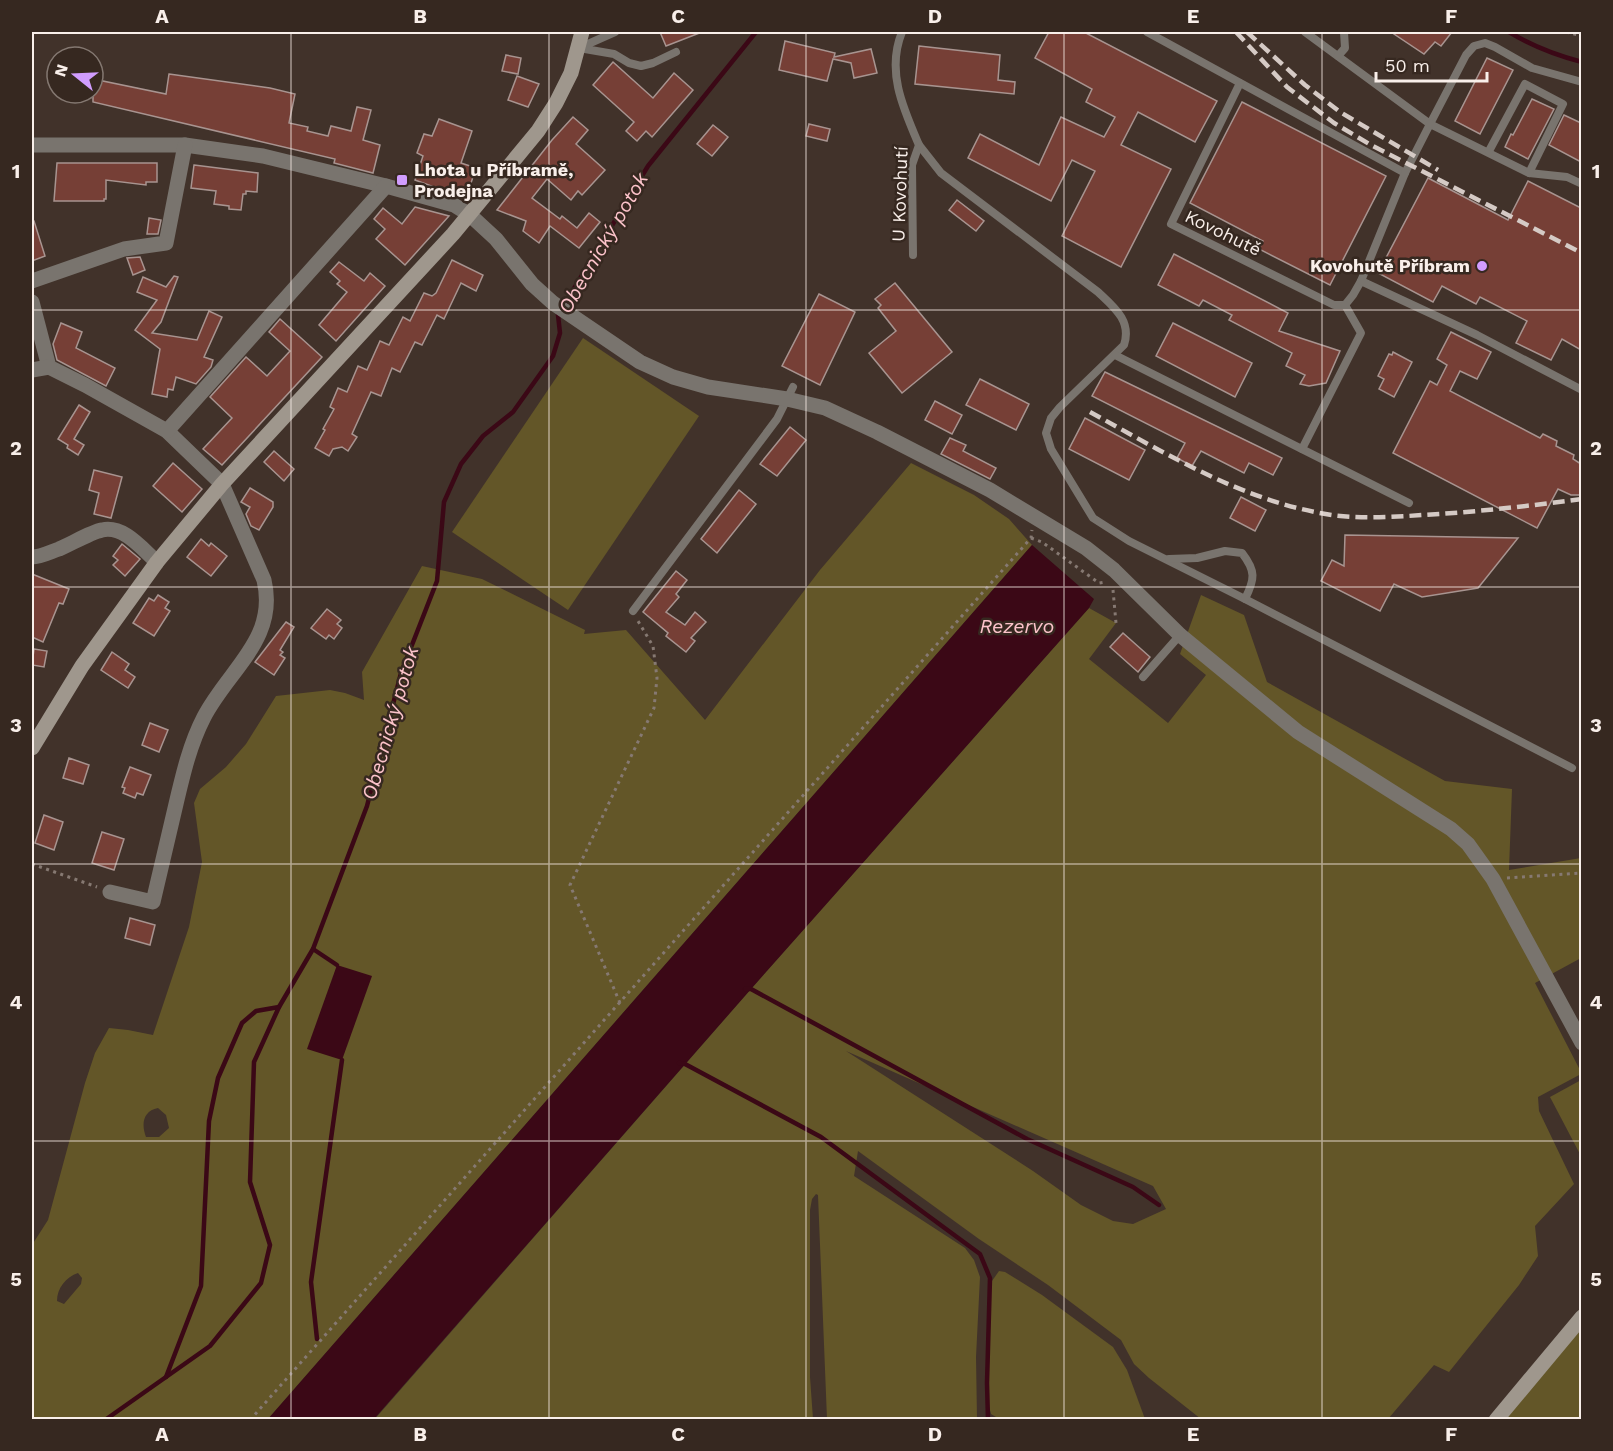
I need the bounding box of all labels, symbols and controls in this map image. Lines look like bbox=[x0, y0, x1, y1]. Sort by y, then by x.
text: A bbox=[155, 4, 169, 28]
text: B bbox=[413, 4, 427, 28]
text: C bbox=[671, 4, 685, 28]
text: D bbox=[928, 4, 942, 28]
text: E bbox=[1187, 4, 1199, 28]
text: F bbox=[1445, 4, 1457, 28]
north arrow bbox=[45, 45, 105, 105]
scale bar bbox=[1376, 45, 1487, 83]
text: 50 m bbox=[1385, 55, 1430, 76]
text: N bbox=[50, 62, 72, 79]
street label: U Kovohutí bbox=[887, 146, 912, 242]
text: 1 bbox=[12, 159, 20, 183]
place label: Lhota u Příbramě, Prodejna bbox=[414, 159, 573, 201]
text: 1 bbox=[1592, 159, 1600, 183]
water label: Obecnický potok bbox=[553, 167, 654, 318]
marker: Lhota u Příbramě, Prodejna bbox=[395, 173, 409, 187]
street label: Kovohutě bbox=[1182, 205, 1265, 260]
place label: Kovohutě Příbram bbox=[1310, 255, 1470, 276]
marker: Kovohutě Příbram bbox=[1475, 259, 1489, 273]
text: 2 bbox=[10, 436, 22, 460]
text: 2 bbox=[1590, 436, 1602, 460]
water label: Rezervo bbox=[980, 614, 1055, 638]
water label: Obecnický potok bbox=[357, 642, 424, 803]
text: 3 bbox=[10, 713, 22, 737]
text: 3 bbox=[1590, 713, 1602, 737]
text: 4 bbox=[10, 990, 23, 1014]
text: 4 bbox=[1590, 990, 1603, 1014]
text: 5 bbox=[10, 1267, 22, 1291]
text: 5 bbox=[1590, 1267, 1602, 1291]
text: A bbox=[155, 1422, 169, 1446]
text: B bbox=[413, 1422, 427, 1446]
text: C bbox=[671, 1422, 685, 1446]
text: D bbox=[928, 1422, 942, 1446]
text: E bbox=[1187, 1422, 1199, 1446]
text: F bbox=[1445, 1422, 1457, 1446]

